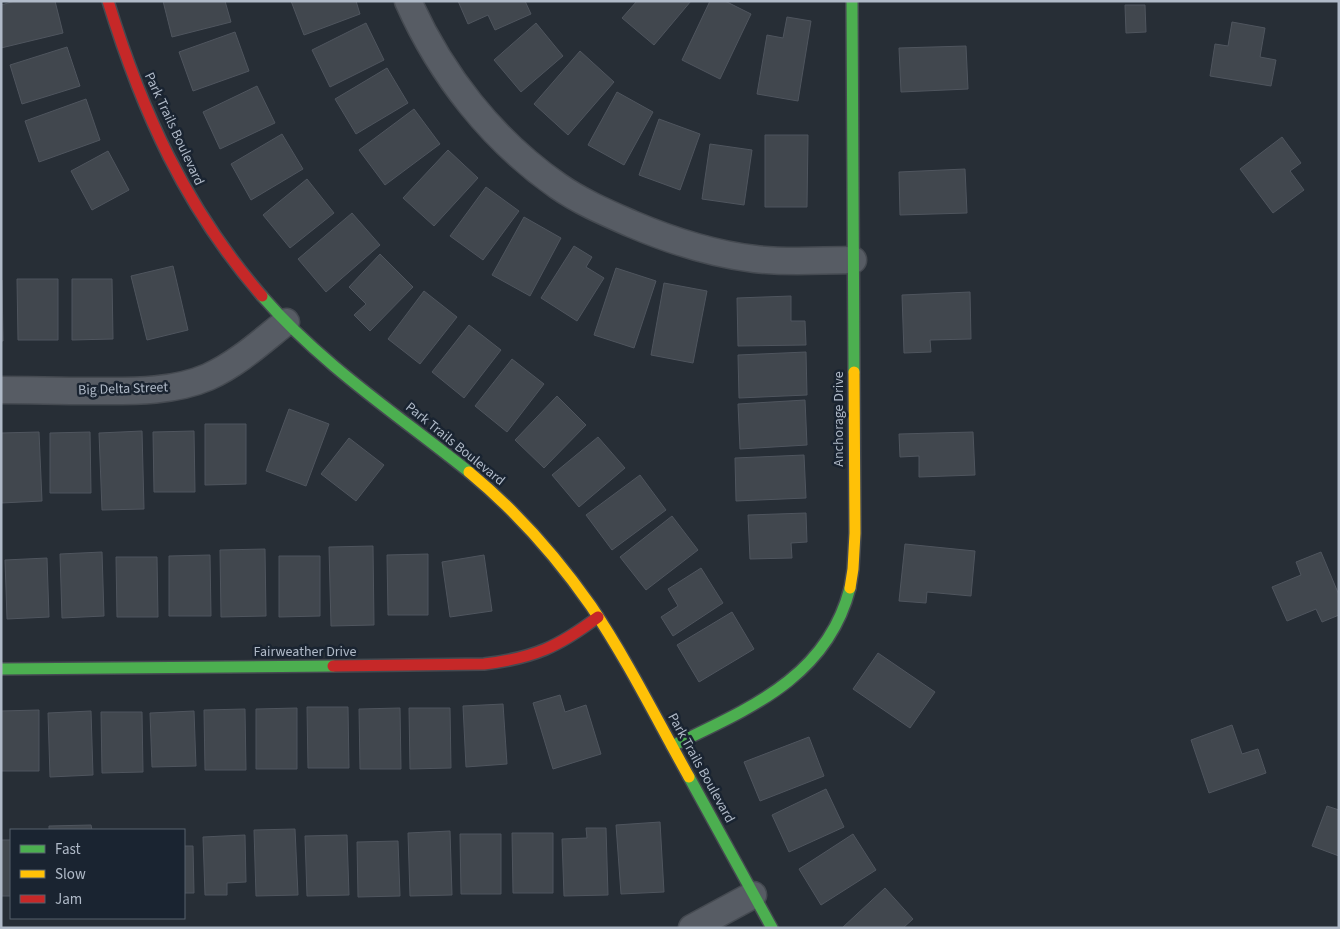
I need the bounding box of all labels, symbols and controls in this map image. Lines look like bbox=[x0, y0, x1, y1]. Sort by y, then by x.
street label: Park Trails Boulevard bbox=[139, 69, 209, 189]
street label: Anchorage Drive bbox=[829, 371, 849, 467]
street label: Big Delta Street bbox=[78, 377, 169, 401]
street label: Park Trails Boulevard bbox=[401, 398, 509, 490]
street label: Fairweather Drive bbox=[254, 642, 357, 662]
street label: Park Trails Boulevard bbox=[662, 709, 740, 827]
legend bbox=[10, 829, 185, 919]
text: Fast bbox=[55, 839, 81, 860]
text: Slow bbox=[55, 864, 86, 885]
text: Jam bbox=[55, 889, 82, 910]

